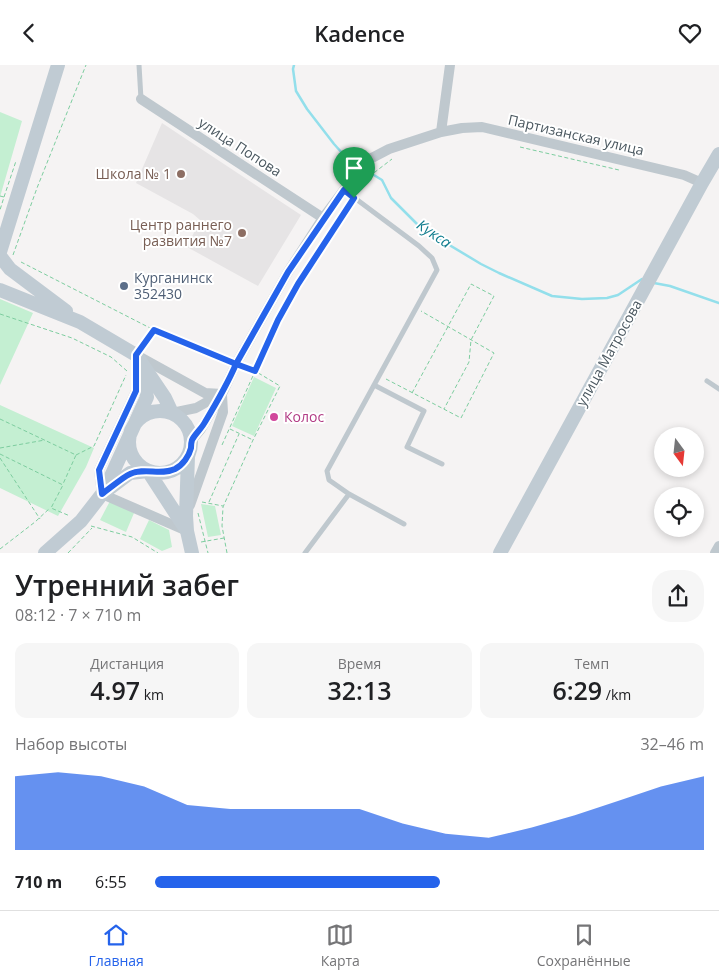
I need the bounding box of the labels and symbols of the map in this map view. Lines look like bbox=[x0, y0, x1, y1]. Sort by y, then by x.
street label: Партизанская улица bbox=[506, 110, 646, 159]
street label: улица Попова bbox=[195, 113, 286, 181]
pin bbox=[333, 147, 375, 198]
place label: Школа № 1 bbox=[96, 164, 171, 183]
marker: Школа № 1 bbox=[175, 168, 187, 180]
water label: Кукса bbox=[413, 214, 456, 252]
place label: Центр раннего развития №7 bbox=[130, 215, 232, 250]
marker: Центр раннего развития №7 bbox=[236, 227, 248, 239]
place label: Курганинск 352430 bbox=[134, 268, 213, 303]
marker: Курганинск 352430 bbox=[118, 280, 130, 292]
street label: улица Матросова bbox=[571, 296, 646, 409]
place label: Колос bbox=[284, 407, 324, 426]
marker: Колос bbox=[268, 411, 280, 423]
north arrow bbox=[654, 427, 704, 477]

